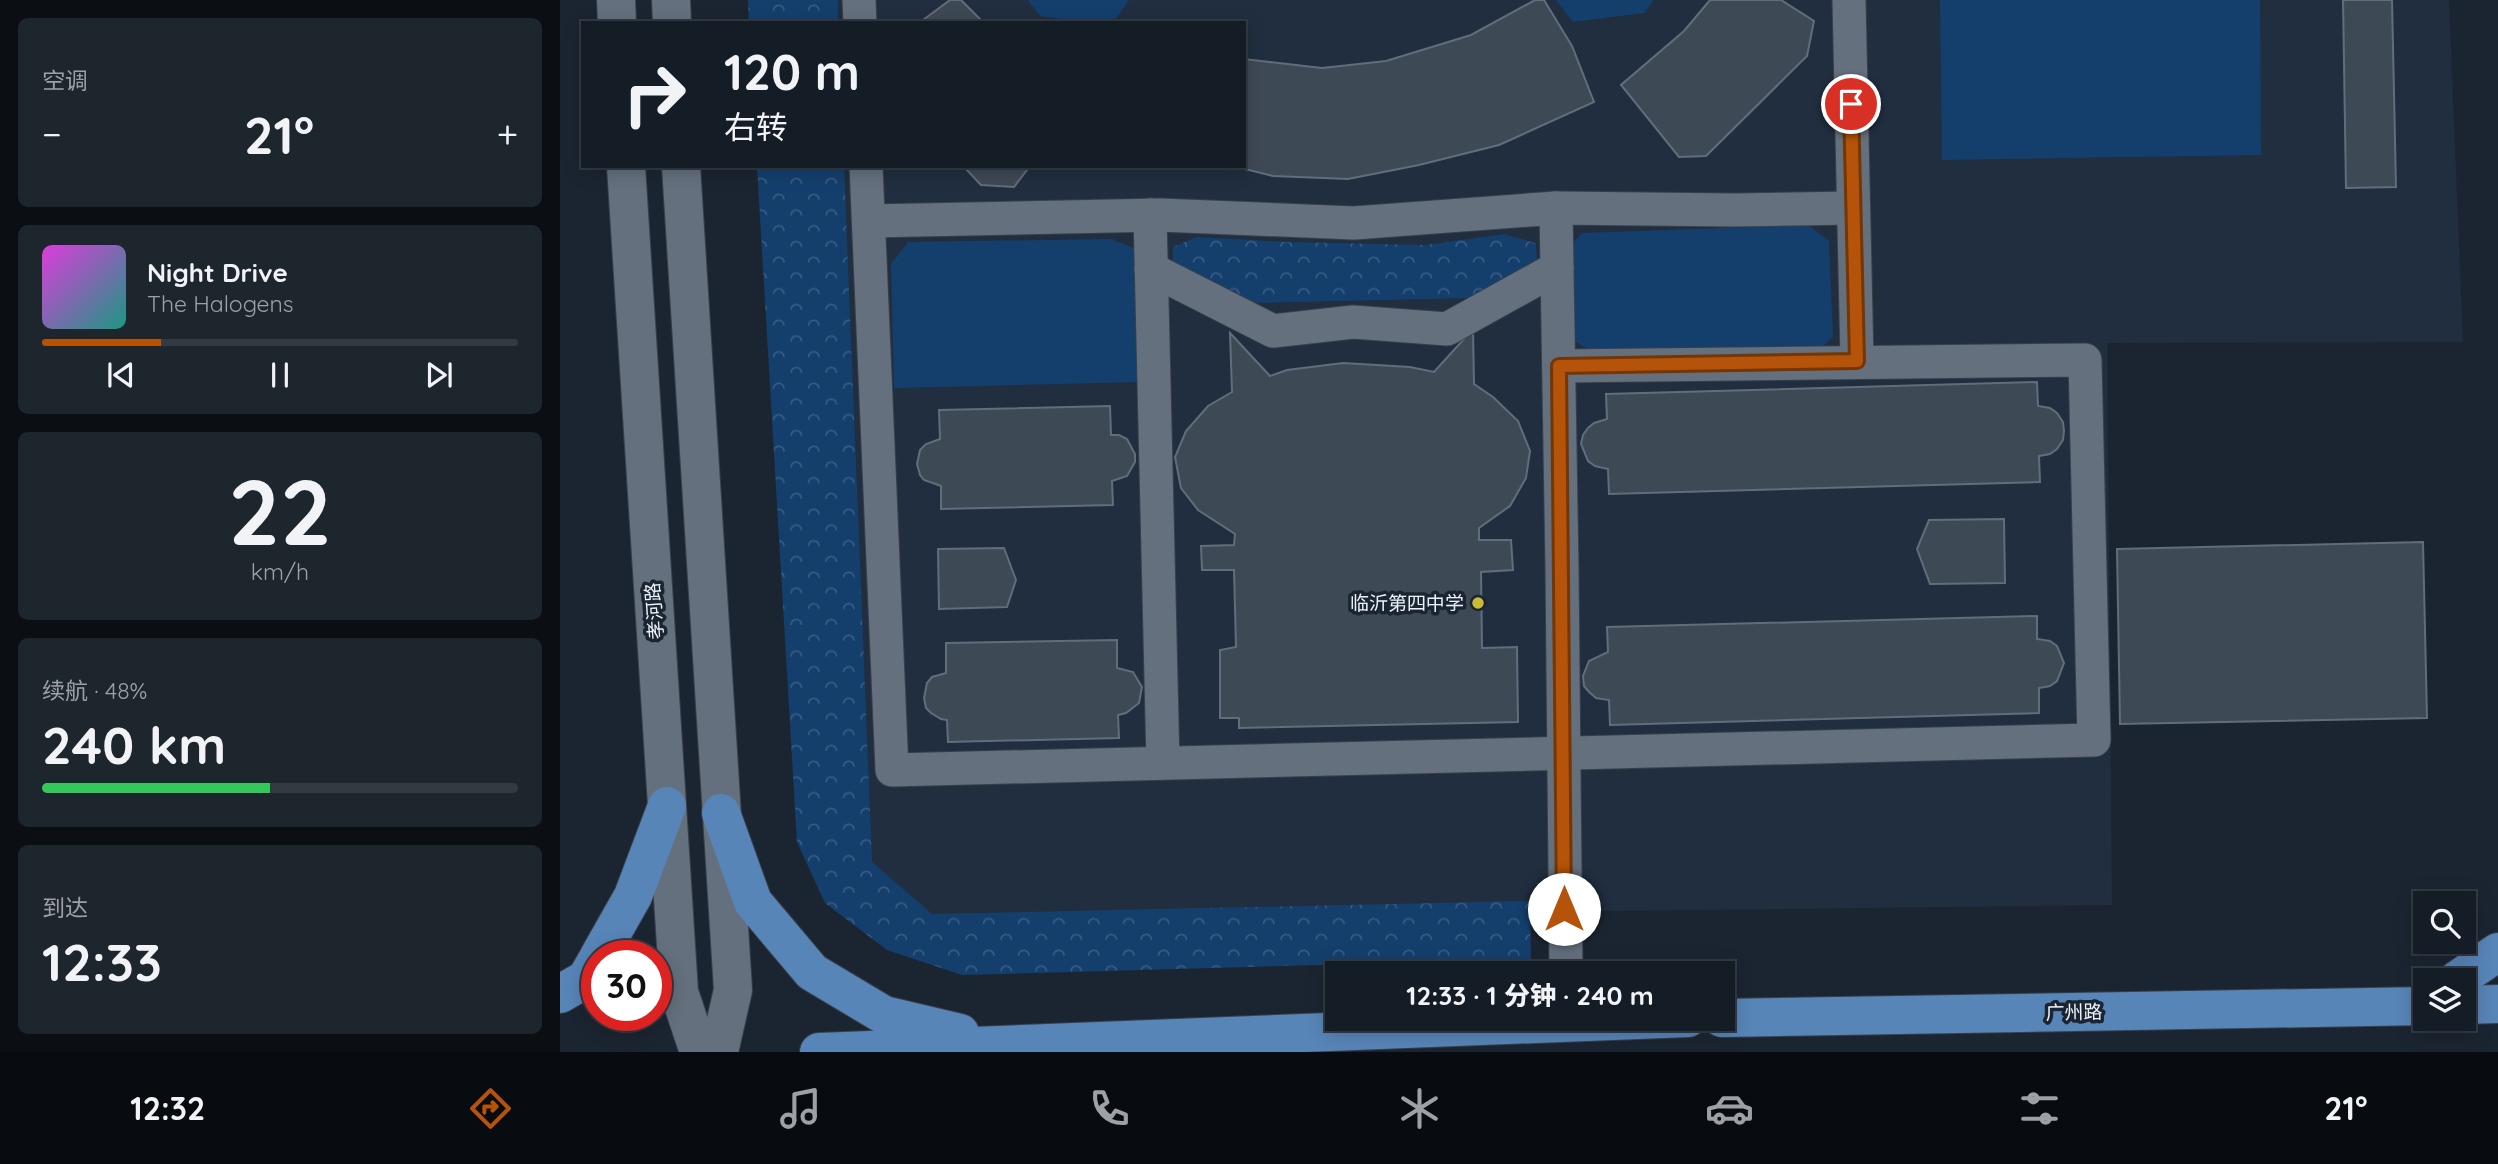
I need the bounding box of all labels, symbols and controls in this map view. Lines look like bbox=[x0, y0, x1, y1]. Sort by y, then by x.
text: 120 m bbox=[724, 41, 860, 102]
icon: right bbox=[609, 49, 700, 140]
text: 空调 bbox=[42, 66, 88, 95]
pin bbox=[1821, 74, 1881, 134]
icon: arrive bbox=[1832, 85, 1870, 123]
text: 21° bbox=[244, 102, 314, 167]
text: 右转 bbox=[724, 107, 788, 147]
text: − bbox=[42, 110, 62, 158]
text: + bbox=[497, 110, 518, 158]
text: Night Drive bbox=[147, 256, 288, 289]
text: The Halogens bbox=[147, 289, 294, 318]
icon: previous bbox=[102, 356, 140, 394]
icon: pause bbox=[261, 356, 299, 394]
icon: next bbox=[420, 356, 458, 394]
text: 22 bbox=[228, 454, 332, 568]
text: km/h bbox=[251, 557, 309, 586]
street label: 孝河路 bbox=[640, 582, 668, 640]
place label: 临沂第四中学 bbox=[1350, 591, 1464, 615]
marker: 临沂第四中学 bbox=[1470, 595, 1486, 611]
text: 续航 · 48% bbox=[42, 676, 147, 705]
text: 240 km bbox=[42, 712, 226, 777]
position arrow bbox=[1527, 872, 1601, 946]
map controls bbox=[2413, 891, 2476, 1031]
button: search bbox=[2413, 891, 2476, 954]
text: 到达 bbox=[42, 893, 88, 922]
text: 12:33 bbox=[42, 929, 162, 994]
speed limit sign: 30 bbox=[581, 940, 672, 1031]
button: layers bbox=[2413, 968, 2476, 1031]
text: 12:33 · 1 分钟 · 240 m bbox=[1406, 979, 1654, 1012]
street label: 广州路 bbox=[2045, 1000, 2103, 1024]
icon: directions bbox=[466, 1084, 515, 1133]
icon: music bbox=[776, 1084, 825, 1133]
icon: phone bbox=[1085, 1084, 1134, 1133]
icon: climate bbox=[1395, 1084, 1444, 1133]
icon: car bbox=[1705, 1084, 1754, 1133]
icon: filters bbox=[2015, 1084, 2064, 1133]
text: 12:32 bbox=[130, 1088, 205, 1128]
text: 21° bbox=[2324, 1088, 2368, 1128]

